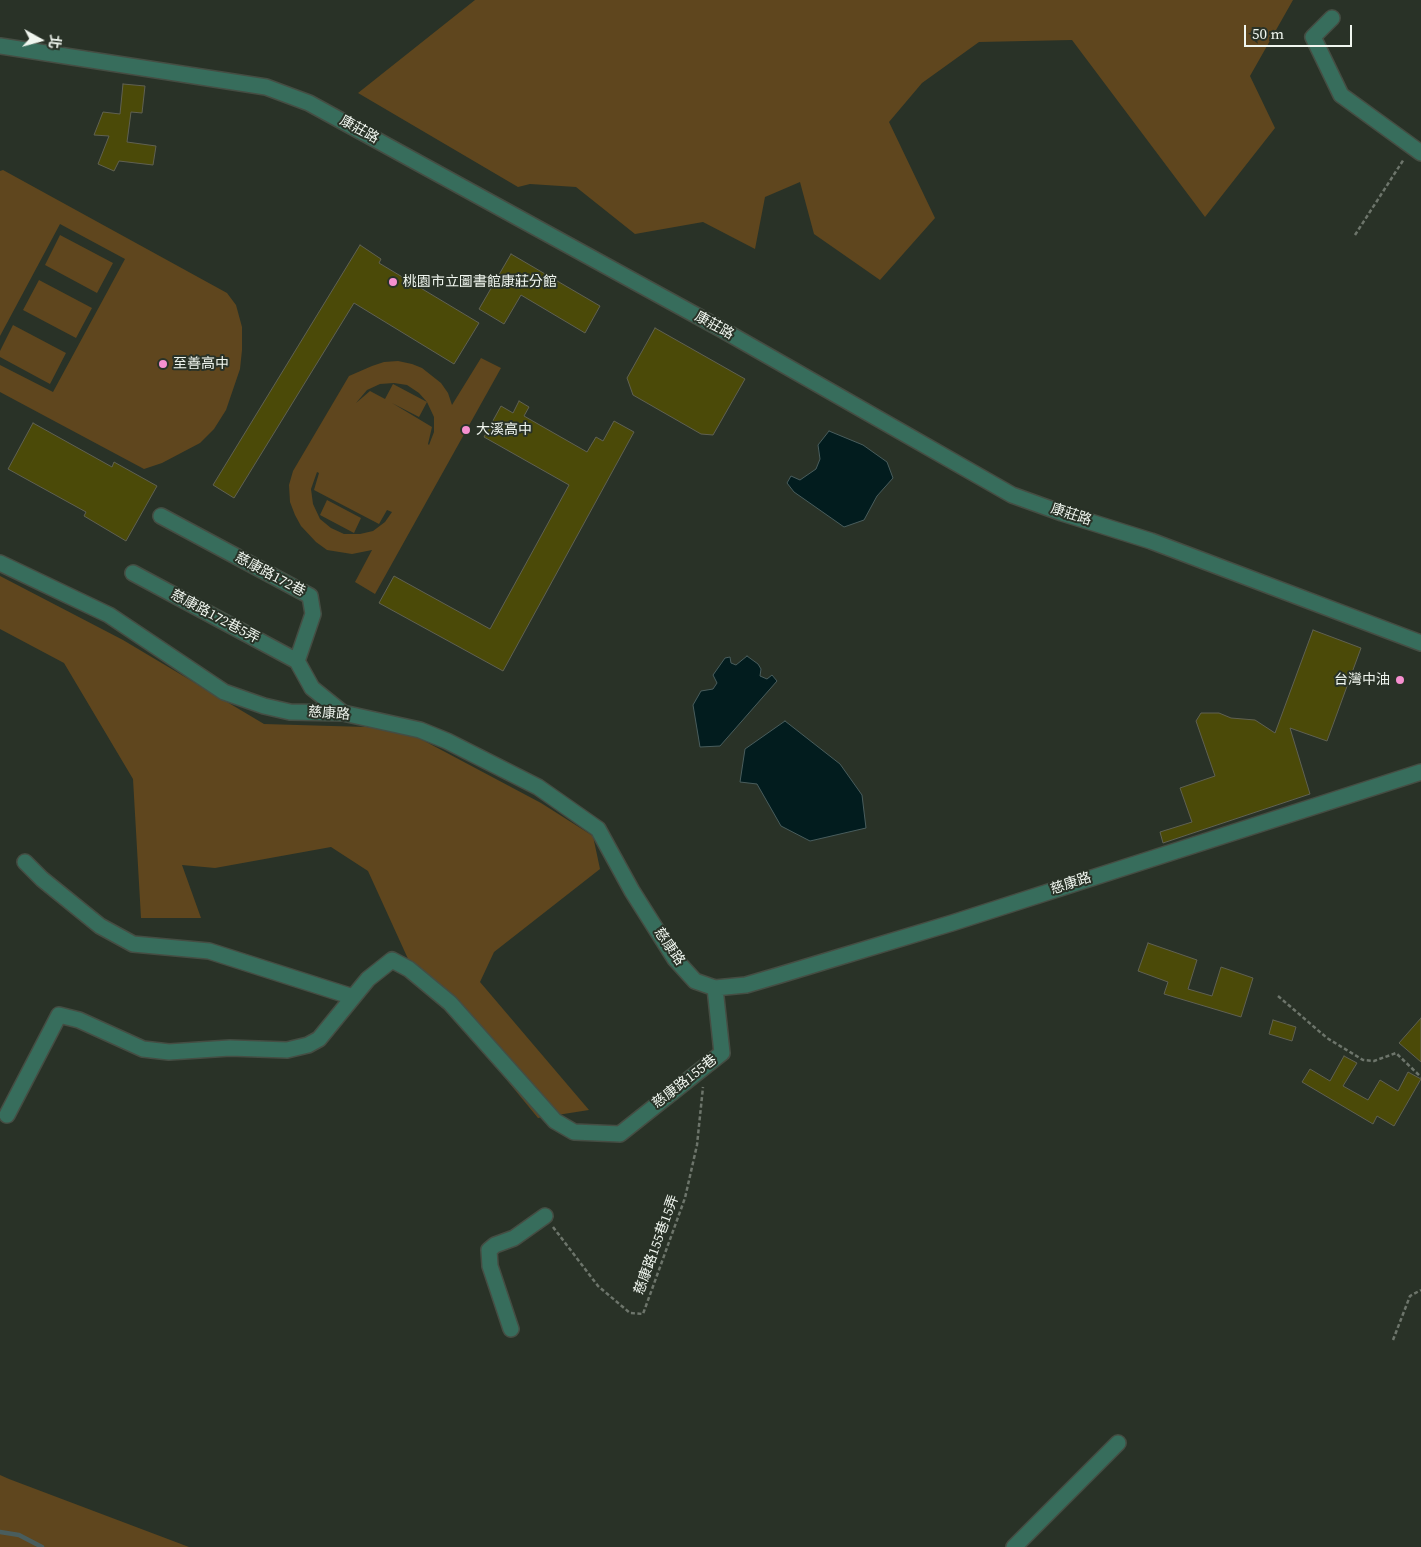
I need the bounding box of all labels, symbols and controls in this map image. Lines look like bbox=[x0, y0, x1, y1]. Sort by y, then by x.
north arrow bbox=[15, 15, 65, 65]
scale bar bbox=[1246, 15, 1354, 47]
text: 50 m bbox=[1252, 23, 1284, 44]
text: 北 bbox=[44, 34, 66, 50]
street label: 康莊路 bbox=[337, 112, 381, 148]
place label: 桃園市立圖書館康莊分館 bbox=[403, 274, 557, 290]
marker: 桃園市立圖書館康莊分館 bbox=[387, 276, 399, 288]
street label: 康莊路 bbox=[692, 308, 736, 344]
place label: 至善高中 bbox=[173, 356, 229, 372]
marker: 至善高中 bbox=[157, 358, 169, 370]
place label: 大溪高中 bbox=[476, 422, 532, 438]
marker: 大溪高中 bbox=[460, 424, 472, 436]
street label: 康莊路 bbox=[1048, 501, 1094, 529]
street label: 慈康路172巷 bbox=[232, 550, 308, 600]
street label: 慈康路172巷5弄 bbox=[168, 587, 262, 647]
place label: 台灣中油 bbox=[1334, 672, 1390, 688]
marker: 台灣中油 bbox=[1394, 674, 1406, 686]
street label: 慈康路 bbox=[307, 704, 351, 724]
street label: 慈康路 bbox=[1048, 870, 1094, 898]
street label: 慈康路 bbox=[650, 925, 688, 969]
street label: 慈康路155巷 bbox=[649, 1052, 721, 1112]
street label: 慈康路155巷15弄 bbox=[631, 1193, 683, 1297]

